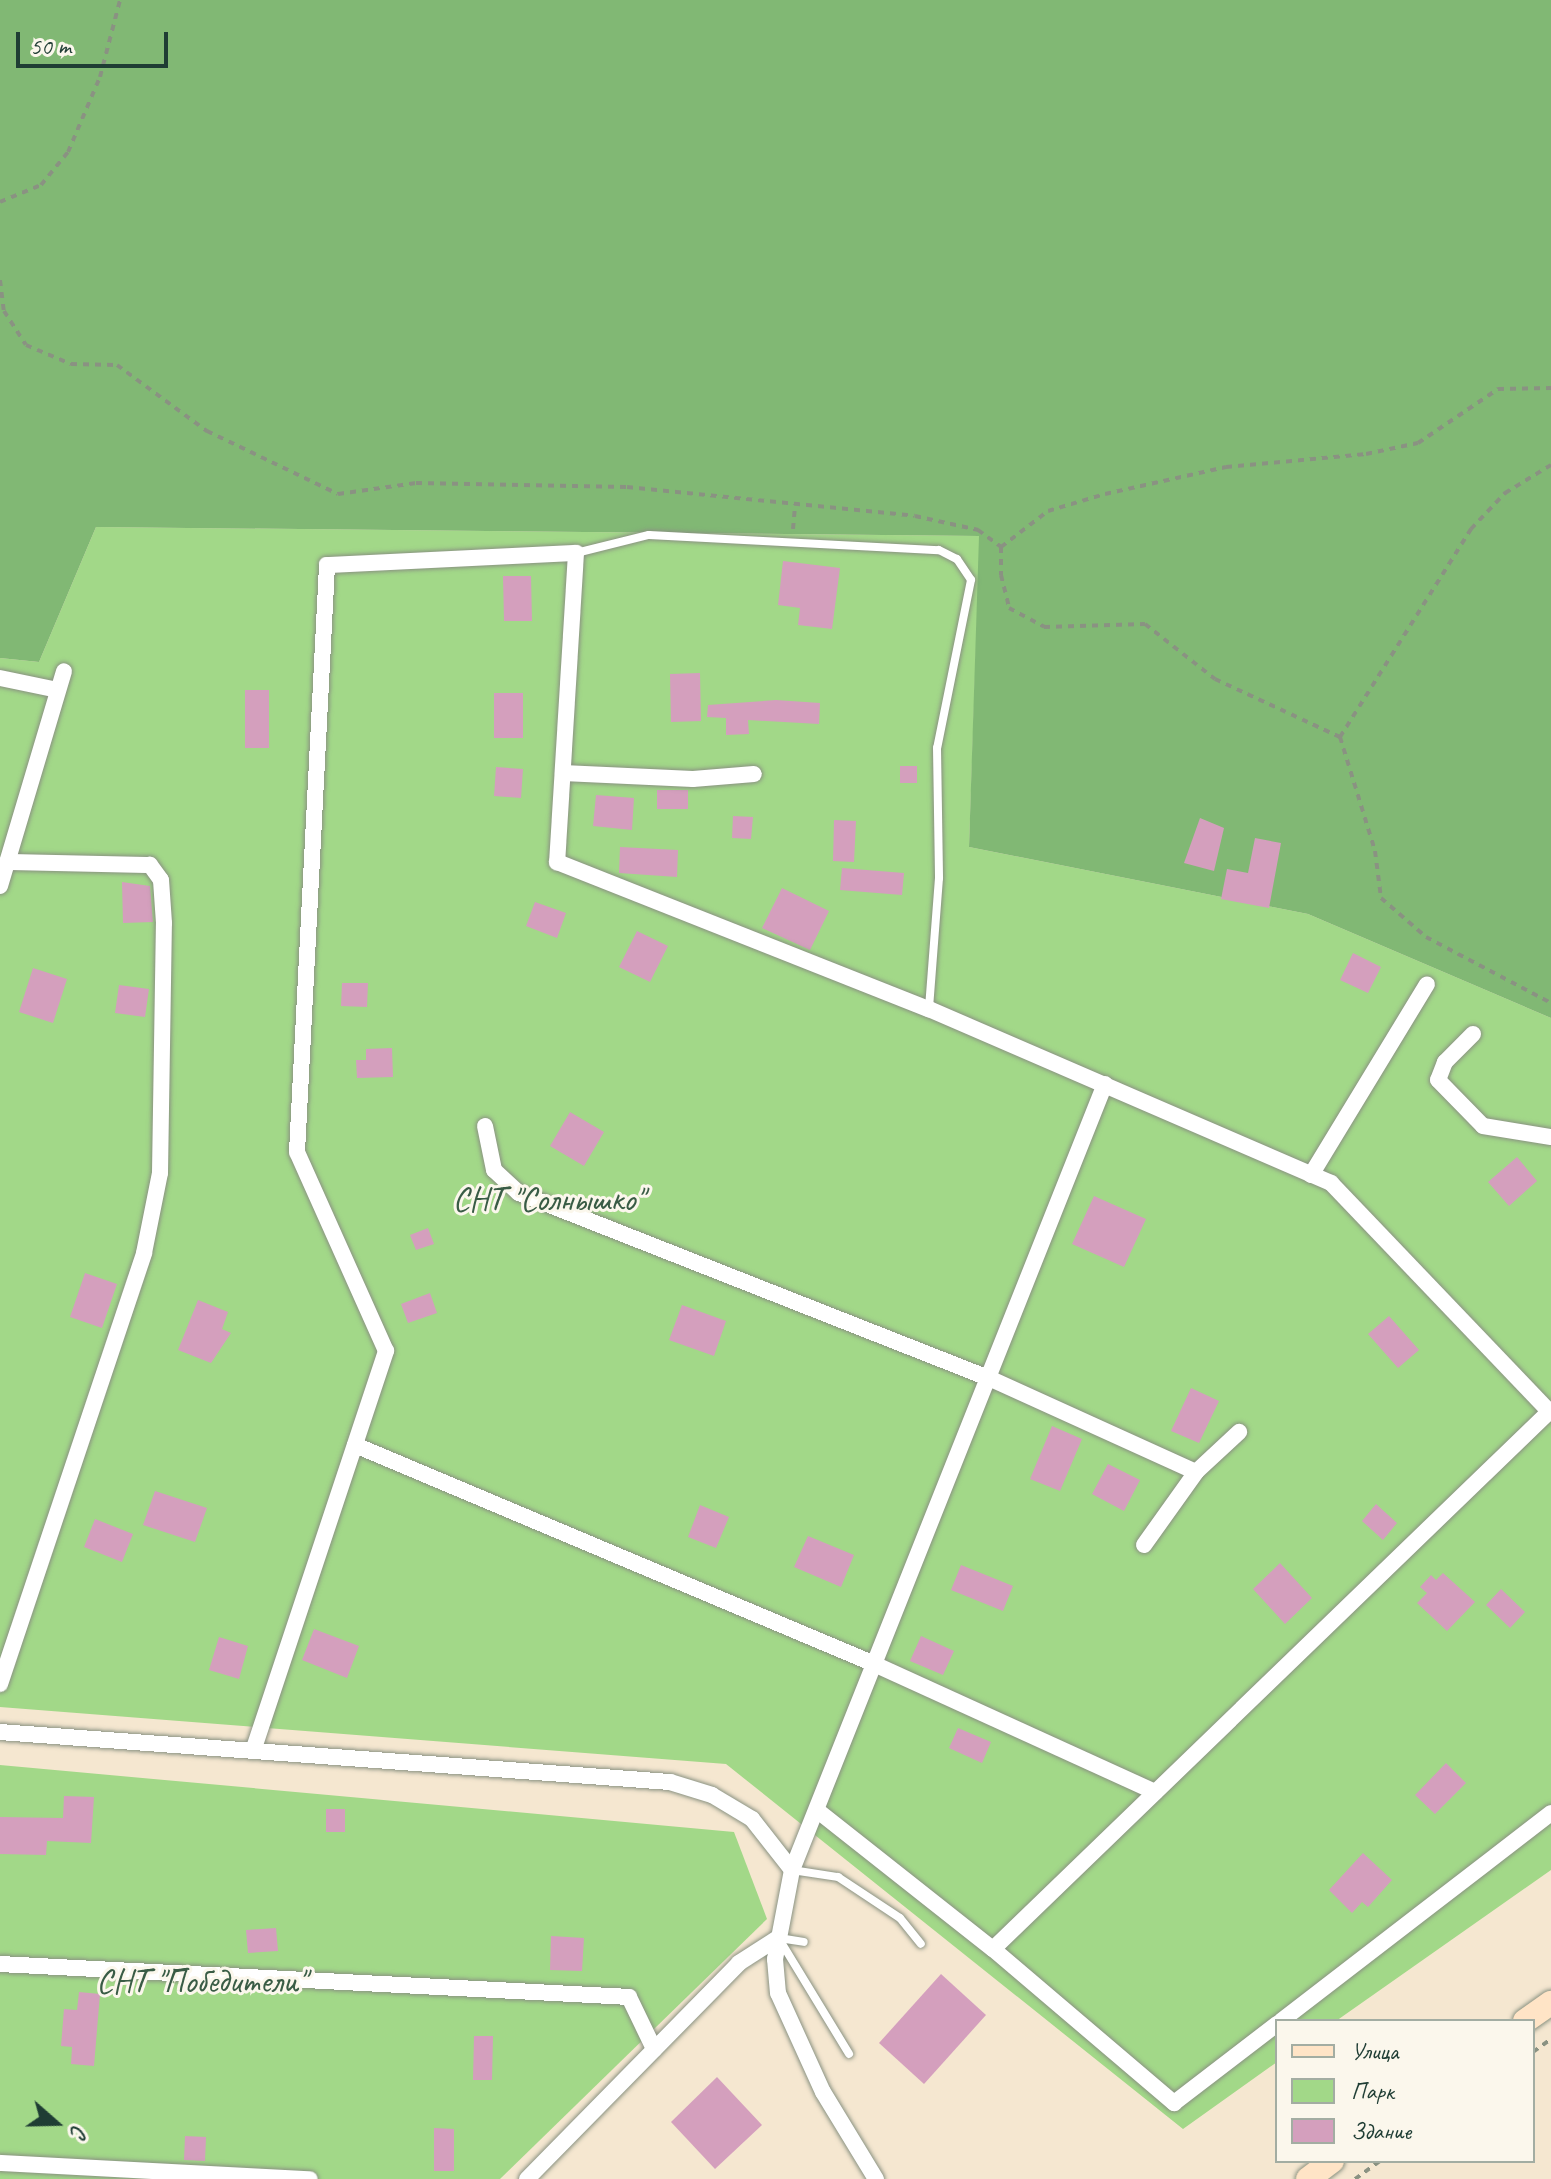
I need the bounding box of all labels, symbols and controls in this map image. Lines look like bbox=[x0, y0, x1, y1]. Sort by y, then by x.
scale bar bbox=[20, 16, 172, 66]
text: 50 m bbox=[30, 31, 71, 61]
park label: СНТ "Солнышко" bbox=[453, 1179, 643, 1219]
park label: СНТ "Победители" bbox=[96, 1961, 306, 2001]
legend bbox=[1275, 2019, 1535, 2163]
text: Улица bbox=[1351, 2036, 1399, 2066]
text: Парк bbox=[1351, 2076, 1394, 2106]
north arrow bbox=[16, 2083, 96, 2163]
text: Здание bbox=[1351, 2116, 1411, 2146]
text: С bbox=[64, 2121, 94, 2141]

